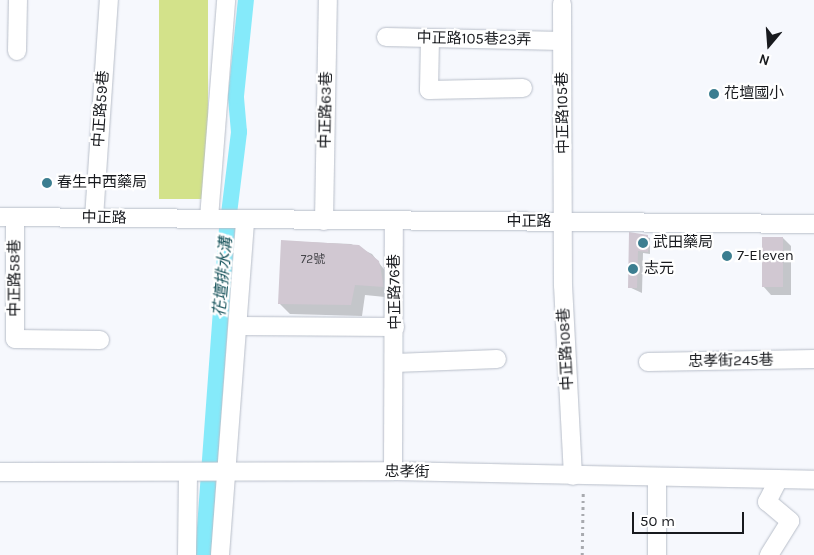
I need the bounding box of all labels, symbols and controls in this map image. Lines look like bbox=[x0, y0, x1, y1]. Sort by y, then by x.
north arrow bbox=[744, 20, 794, 70]
street label: 中正路105巷23弄 bbox=[416, 29, 532, 49]
text: N bbox=[757, 50, 772, 69]
street label: 中正路59巷 bbox=[89, 70, 113, 148]
street label: 中正路63巷 bbox=[316, 71, 336, 149]
street label: 中正路105巷 bbox=[553, 72, 573, 154]
place label: 花壇國小 bbox=[724, 85, 784, 103]
marker: 花壇國小 bbox=[708, 88, 720, 100]
place label: 春生中西藥局 bbox=[57, 174, 147, 192]
marker: 春生中西藥局 bbox=[41, 177, 53, 189]
street label: 中正路 bbox=[81, 209, 127, 227]
street label: 中正路 bbox=[507, 213, 551, 231]
place label: 武田藥局 bbox=[653, 234, 713, 252]
water label: 花壇排水溝 bbox=[210, 236, 236, 318]
marker: 武田藥局 bbox=[637, 237, 649, 249]
street label: 中正路58巷 bbox=[6, 239, 24, 317]
place label: 7-Eleven bbox=[737, 247, 794, 265]
marker: 7-Eleven bbox=[721, 250, 733, 262]
house number: 72號 bbox=[301, 253, 325, 267]
street label: 中正路76巷 bbox=[385, 254, 405, 330]
place label: 志元 bbox=[644, 260, 674, 278]
marker: 志元 bbox=[626, 262, 640, 276]
street label: 中正路108巷 bbox=[555, 307, 577, 391]
street label: 忠孝街245巷 bbox=[688, 351, 774, 371]
street label: 忠孝街 bbox=[384, 463, 430, 481]
scale bar bbox=[634, 502, 746, 534]
text: 50 m bbox=[640, 512, 675, 530]

